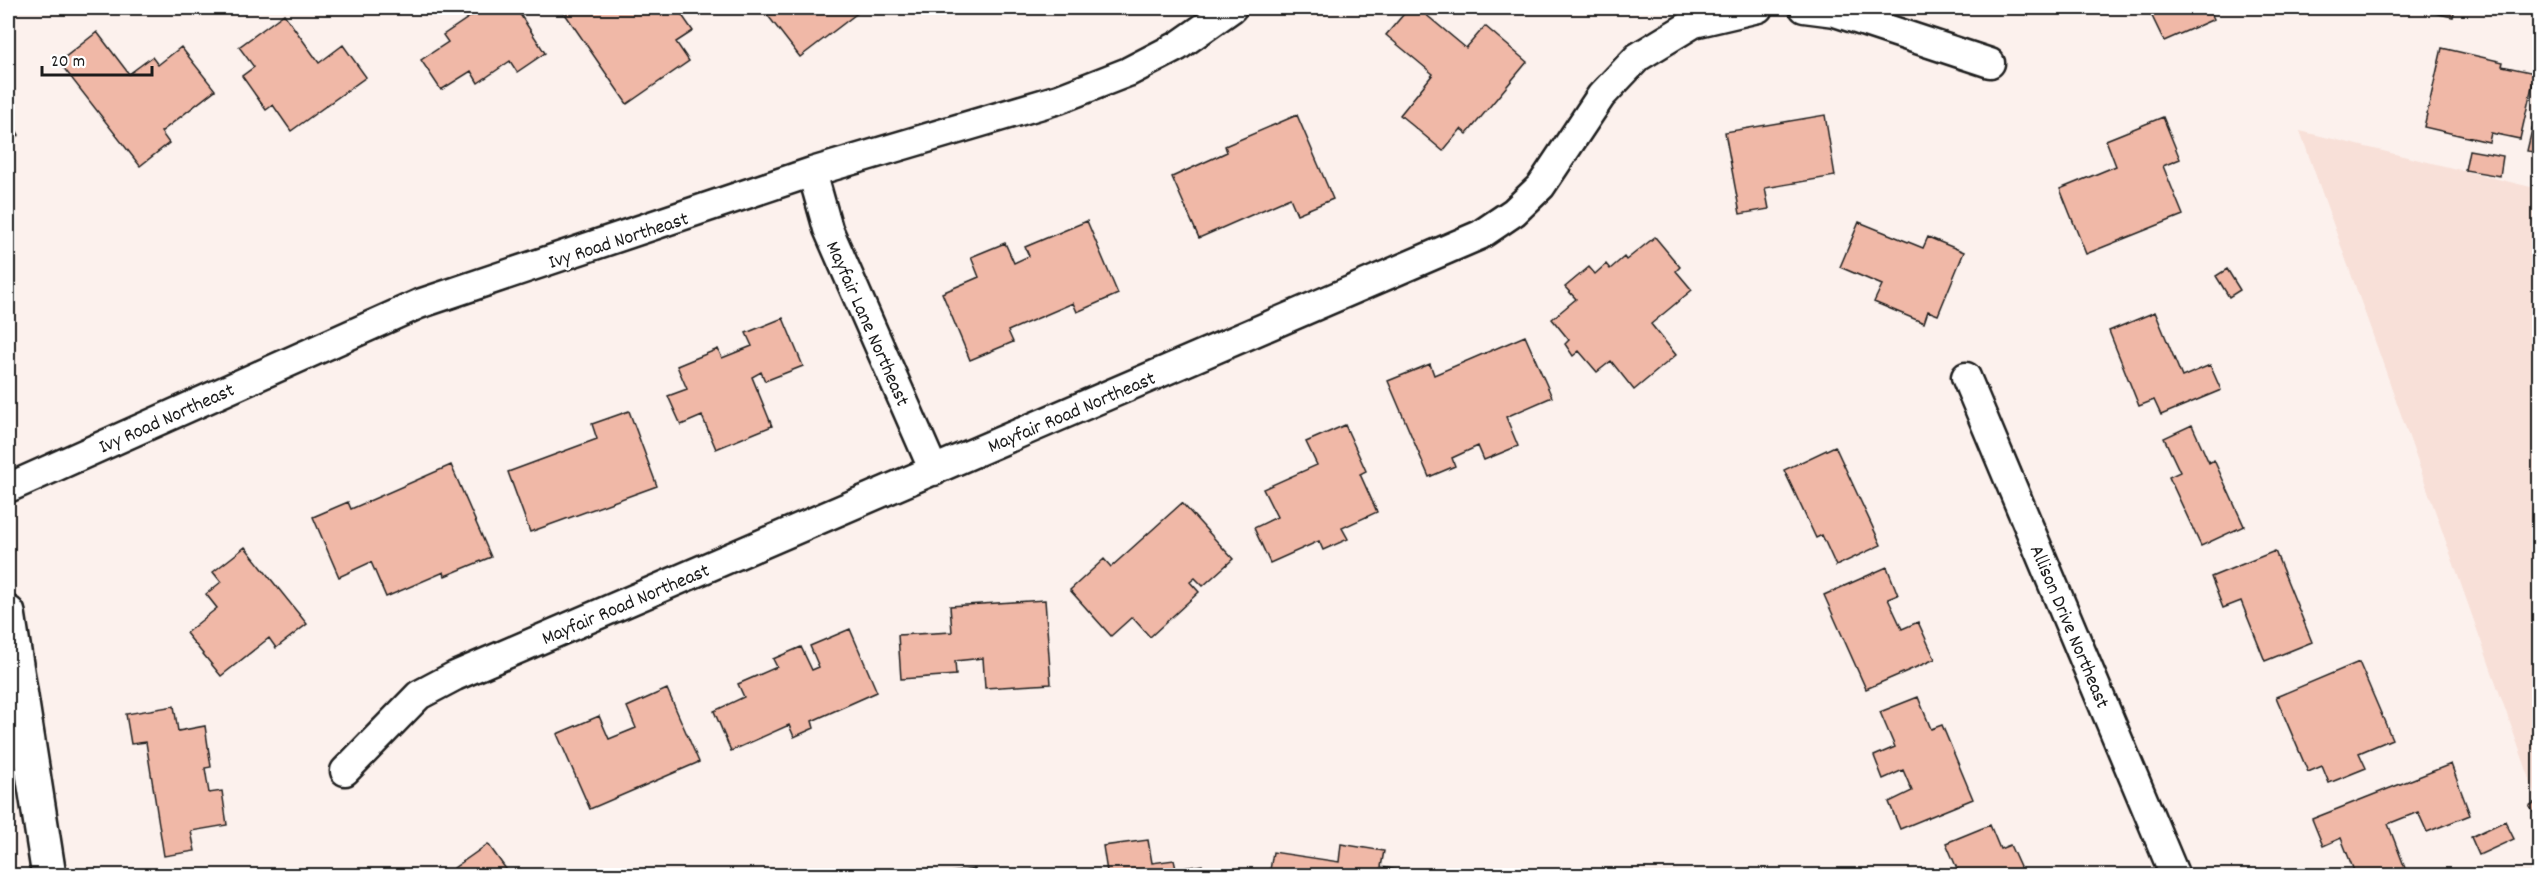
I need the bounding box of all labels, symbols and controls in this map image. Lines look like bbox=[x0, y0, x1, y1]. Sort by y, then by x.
scale bar bbox=[42, 39, 152, 77]
text: 20 m bbox=[51, 50, 85, 75]
street label: Ivy Road Northeast bbox=[545, 206, 693, 278]
street label: Mayfair Lane Northeast bbox=[817, 237, 915, 411]
street label: Mayfair Road Northeast bbox=[984, 366, 1160, 462]
street label: Ivy Road Northeast bbox=[95, 377, 240, 462]
street label: Allison Drive Northeast bbox=[2021, 541, 2115, 713]
street label: Mayfair Road Northeast bbox=[538, 558, 714, 654]

